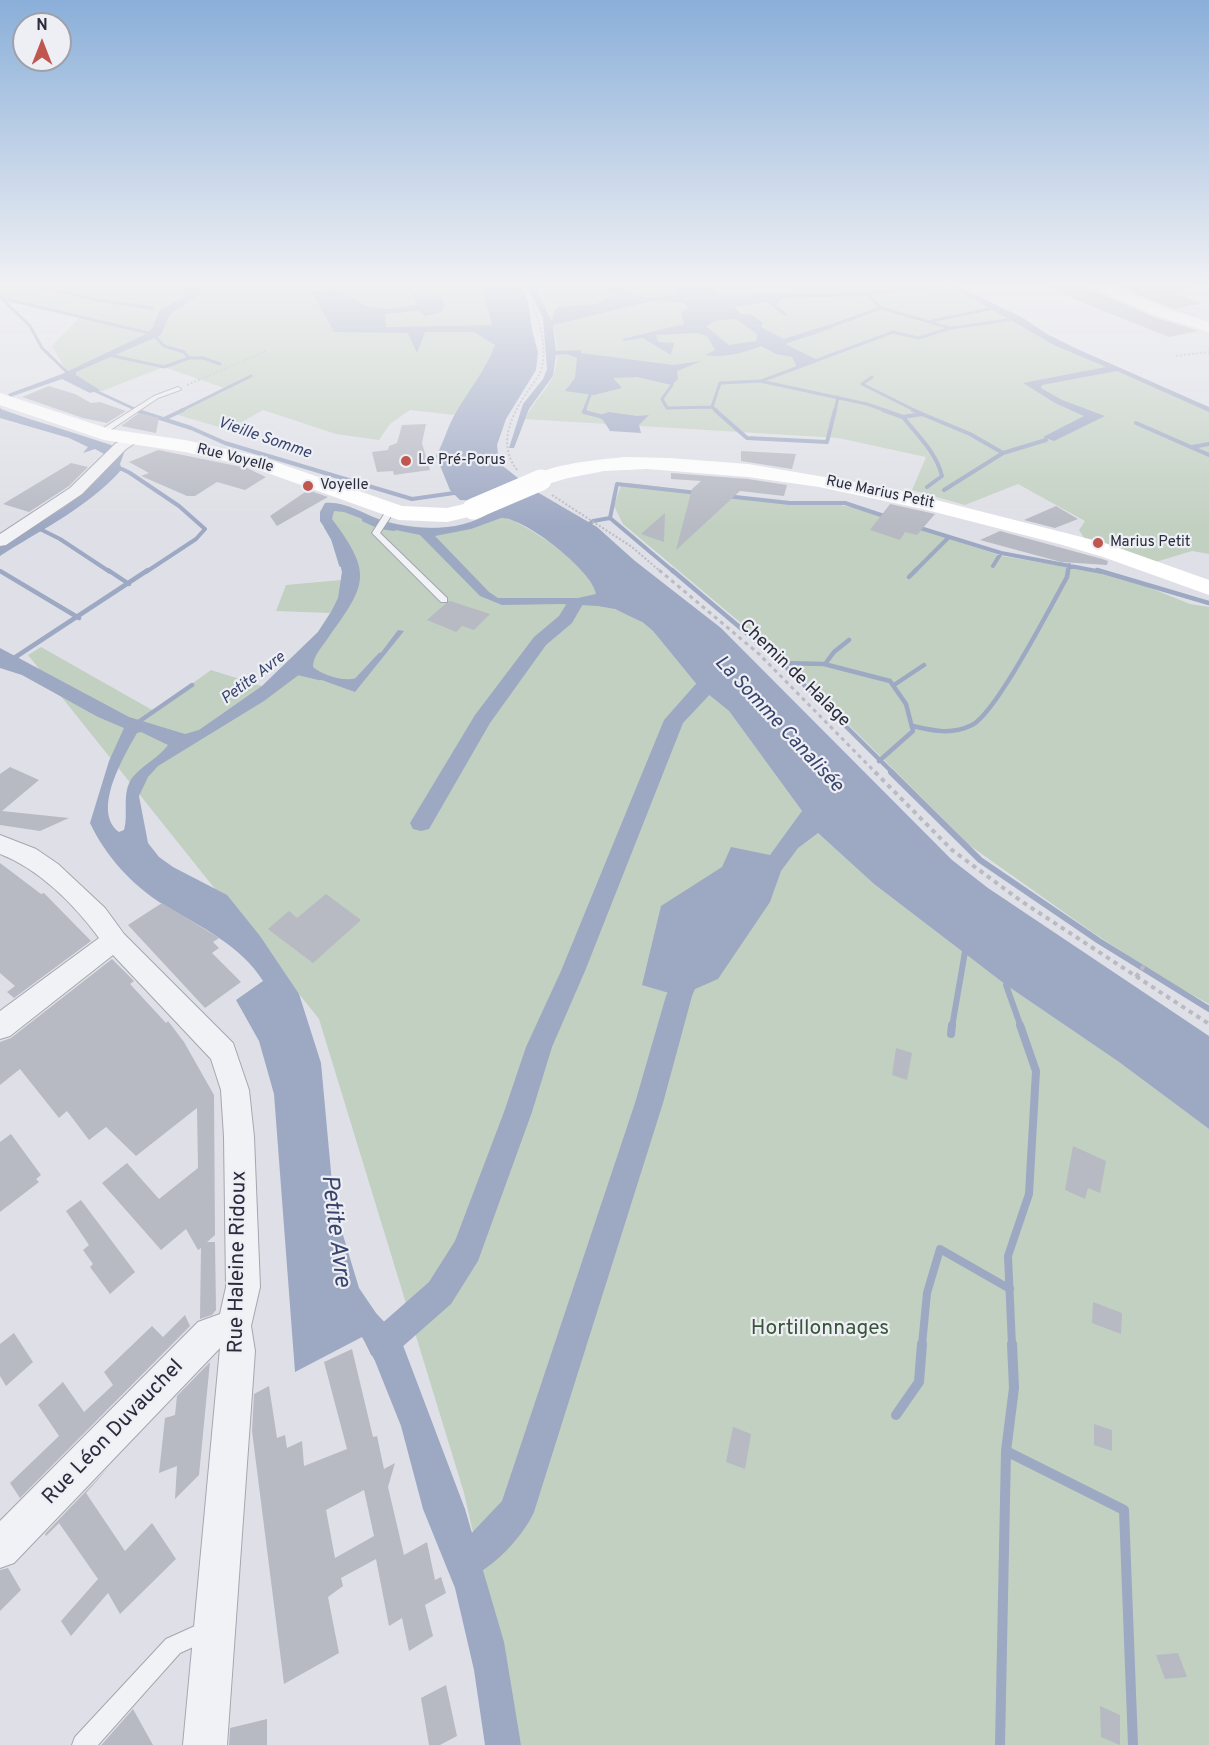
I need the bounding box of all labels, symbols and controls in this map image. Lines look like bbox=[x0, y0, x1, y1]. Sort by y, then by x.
north arrow bbox=[12, 12, 72, 72]
text: N bbox=[36, 16, 48, 36]
water label: Vieille Somme bbox=[215, 414, 313, 464]
street label: Rue Voyelle bbox=[195, 441, 275, 477]
place label: Le Pré-Porus bbox=[418, 452, 506, 470]
marker: Le Pré-Porus bbox=[399, 454, 413, 468]
street label: Rue Marius Petit bbox=[824, 473, 936, 513]
place label: Voyelle bbox=[320, 477, 369, 495]
marker: Voyelle bbox=[301, 479, 315, 493]
place label: Marius Petit bbox=[1110, 534, 1191, 552]
marker: Marius Petit bbox=[1091, 536, 1105, 550]
street label: Chemin de Halage bbox=[734, 616, 854, 732]
water label: Petite Avre bbox=[218, 649, 290, 709]
water label: La Somme Canalisée bbox=[708, 652, 848, 798]
street label: Rue Haleine Ridoux bbox=[225, 1170, 253, 1354]
water label: Petite Avre bbox=[313, 1173, 355, 1289]
park label: Hortillonnages bbox=[751, 1317, 889, 1343]
street label: Rue Léon Duvauchel bbox=[38, 1355, 190, 1511]

